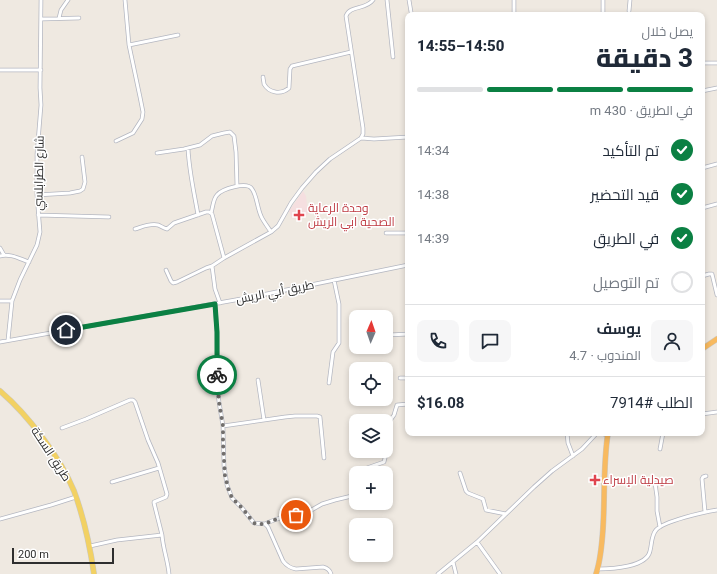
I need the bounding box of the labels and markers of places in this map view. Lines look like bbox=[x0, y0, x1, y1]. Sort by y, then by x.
place label: وحدة الرعاية الصحية ابي الريش bbox=[308, 201, 395, 232]
marker: وحدة الرعاية الصحية ابي الريش bbox=[293, 209, 305, 221]
pin bbox=[49, 313, 83, 347]
place label: صيدلية الإسراء bbox=[603, 473, 674, 487]
marker: صيدلية الإسراء bbox=[590, 475, 600, 485]
pin bbox=[279, 498, 313, 532]

